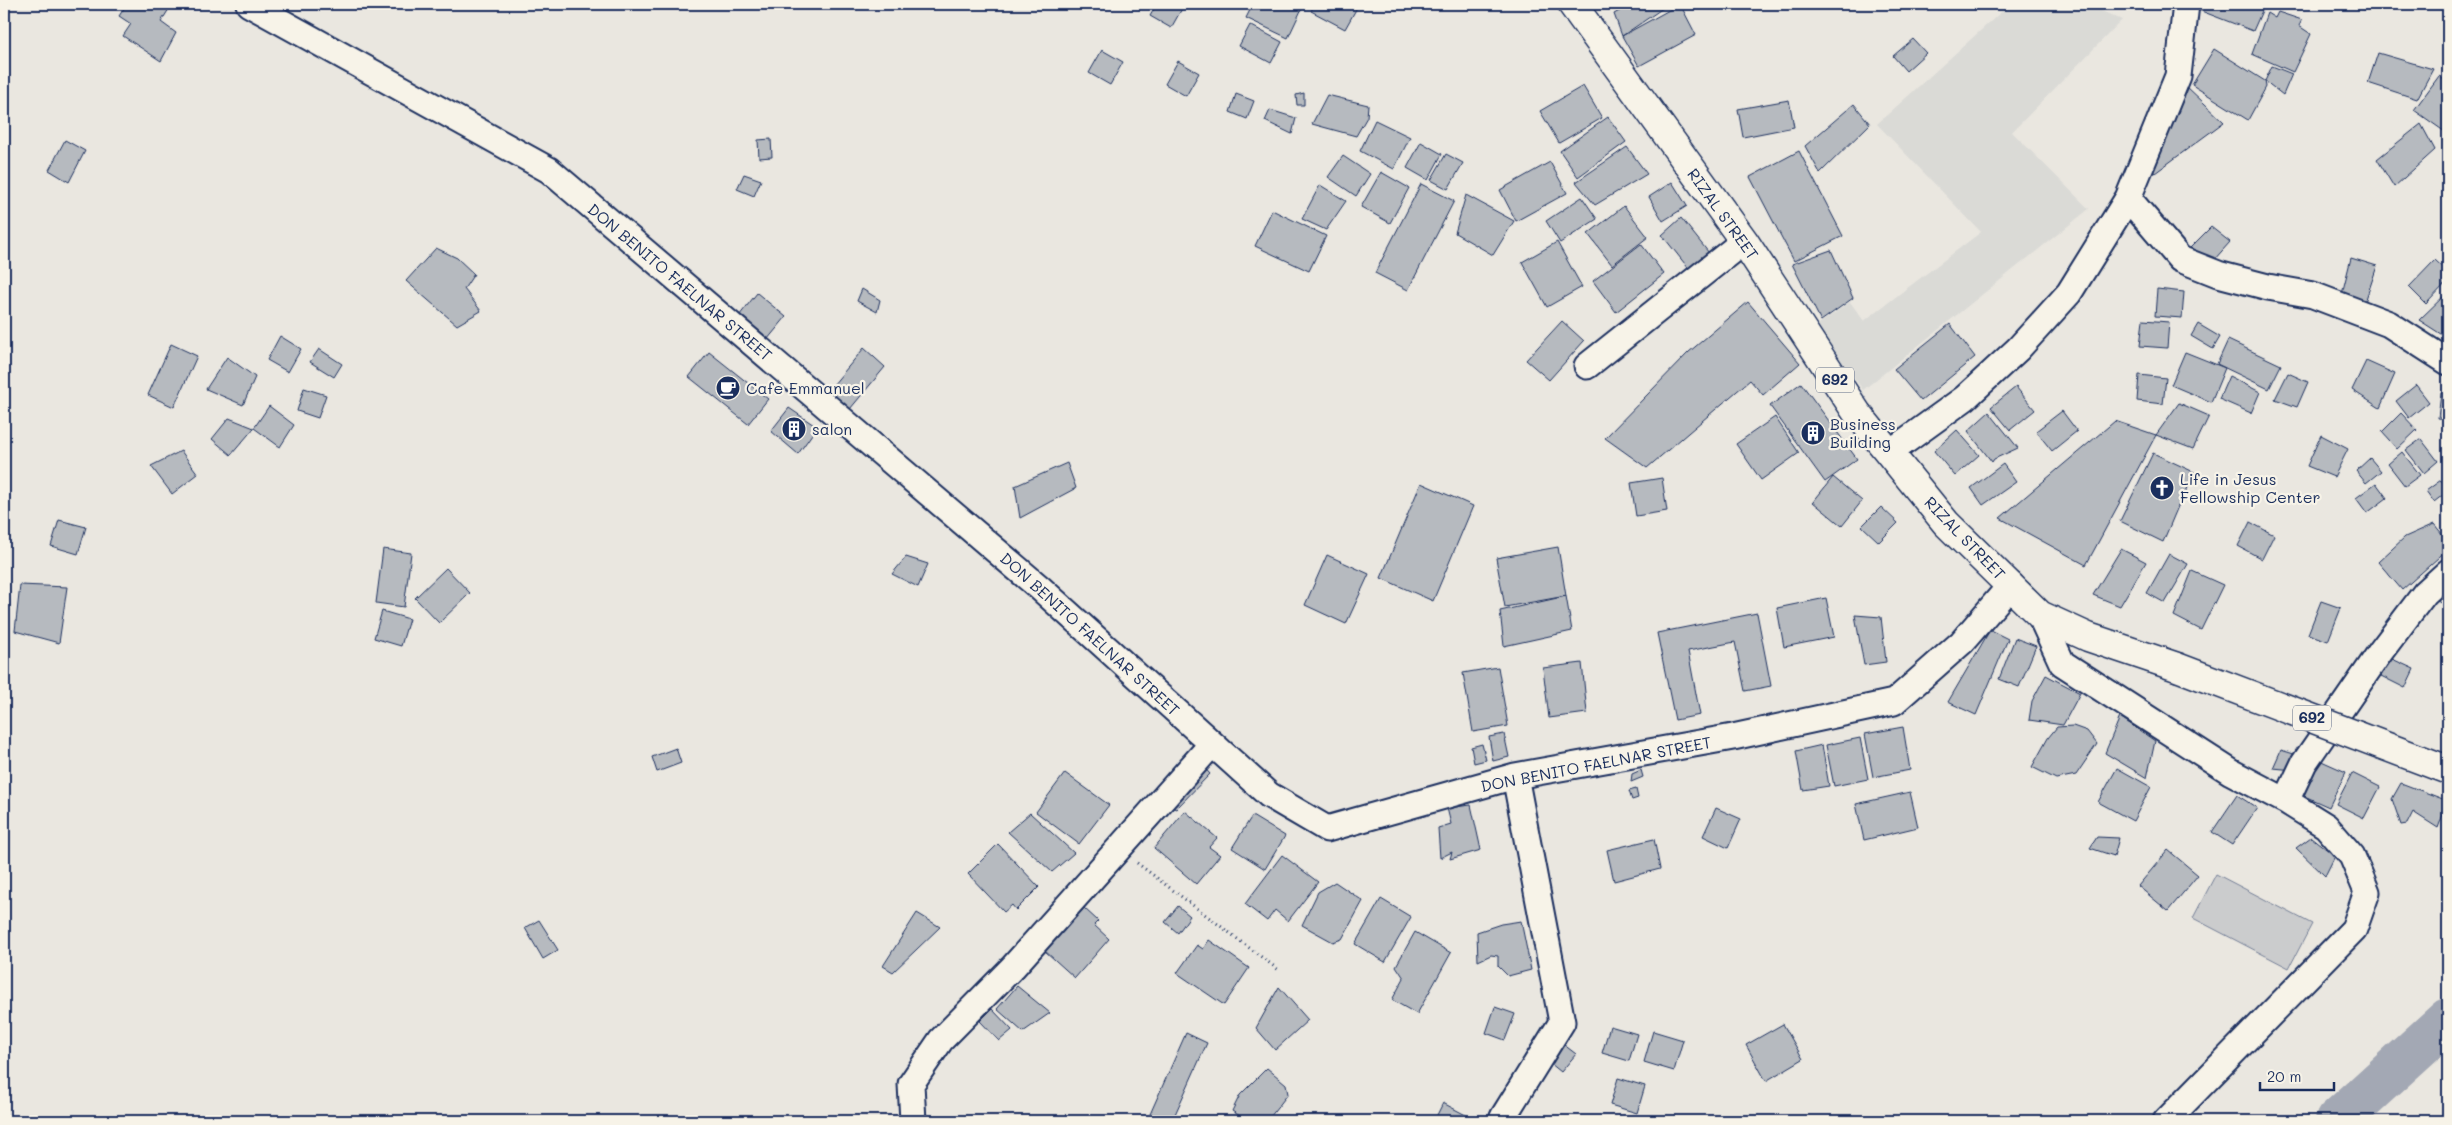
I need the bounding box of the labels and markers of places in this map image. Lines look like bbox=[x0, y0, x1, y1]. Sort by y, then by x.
cafe icon: Cafe Emmanuel bbox=[715, 375, 741, 401]
place label: Cafe Emmanuel bbox=[746, 377, 865, 398]
place label: Business Building bbox=[1830, 413, 1896, 452]
building icon: salon bbox=[781, 416, 807, 442]
place label: salon bbox=[812, 418, 852, 439]
building icon: Business Building bbox=[1800, 420, 1826, 446]
place label: Life in Jesus Fellowship Center bbox=[2180, 468, 2321, 507]
church icon: Life in Jesus Fellowship Center bbox=[2149, 475, 2175, 501]

